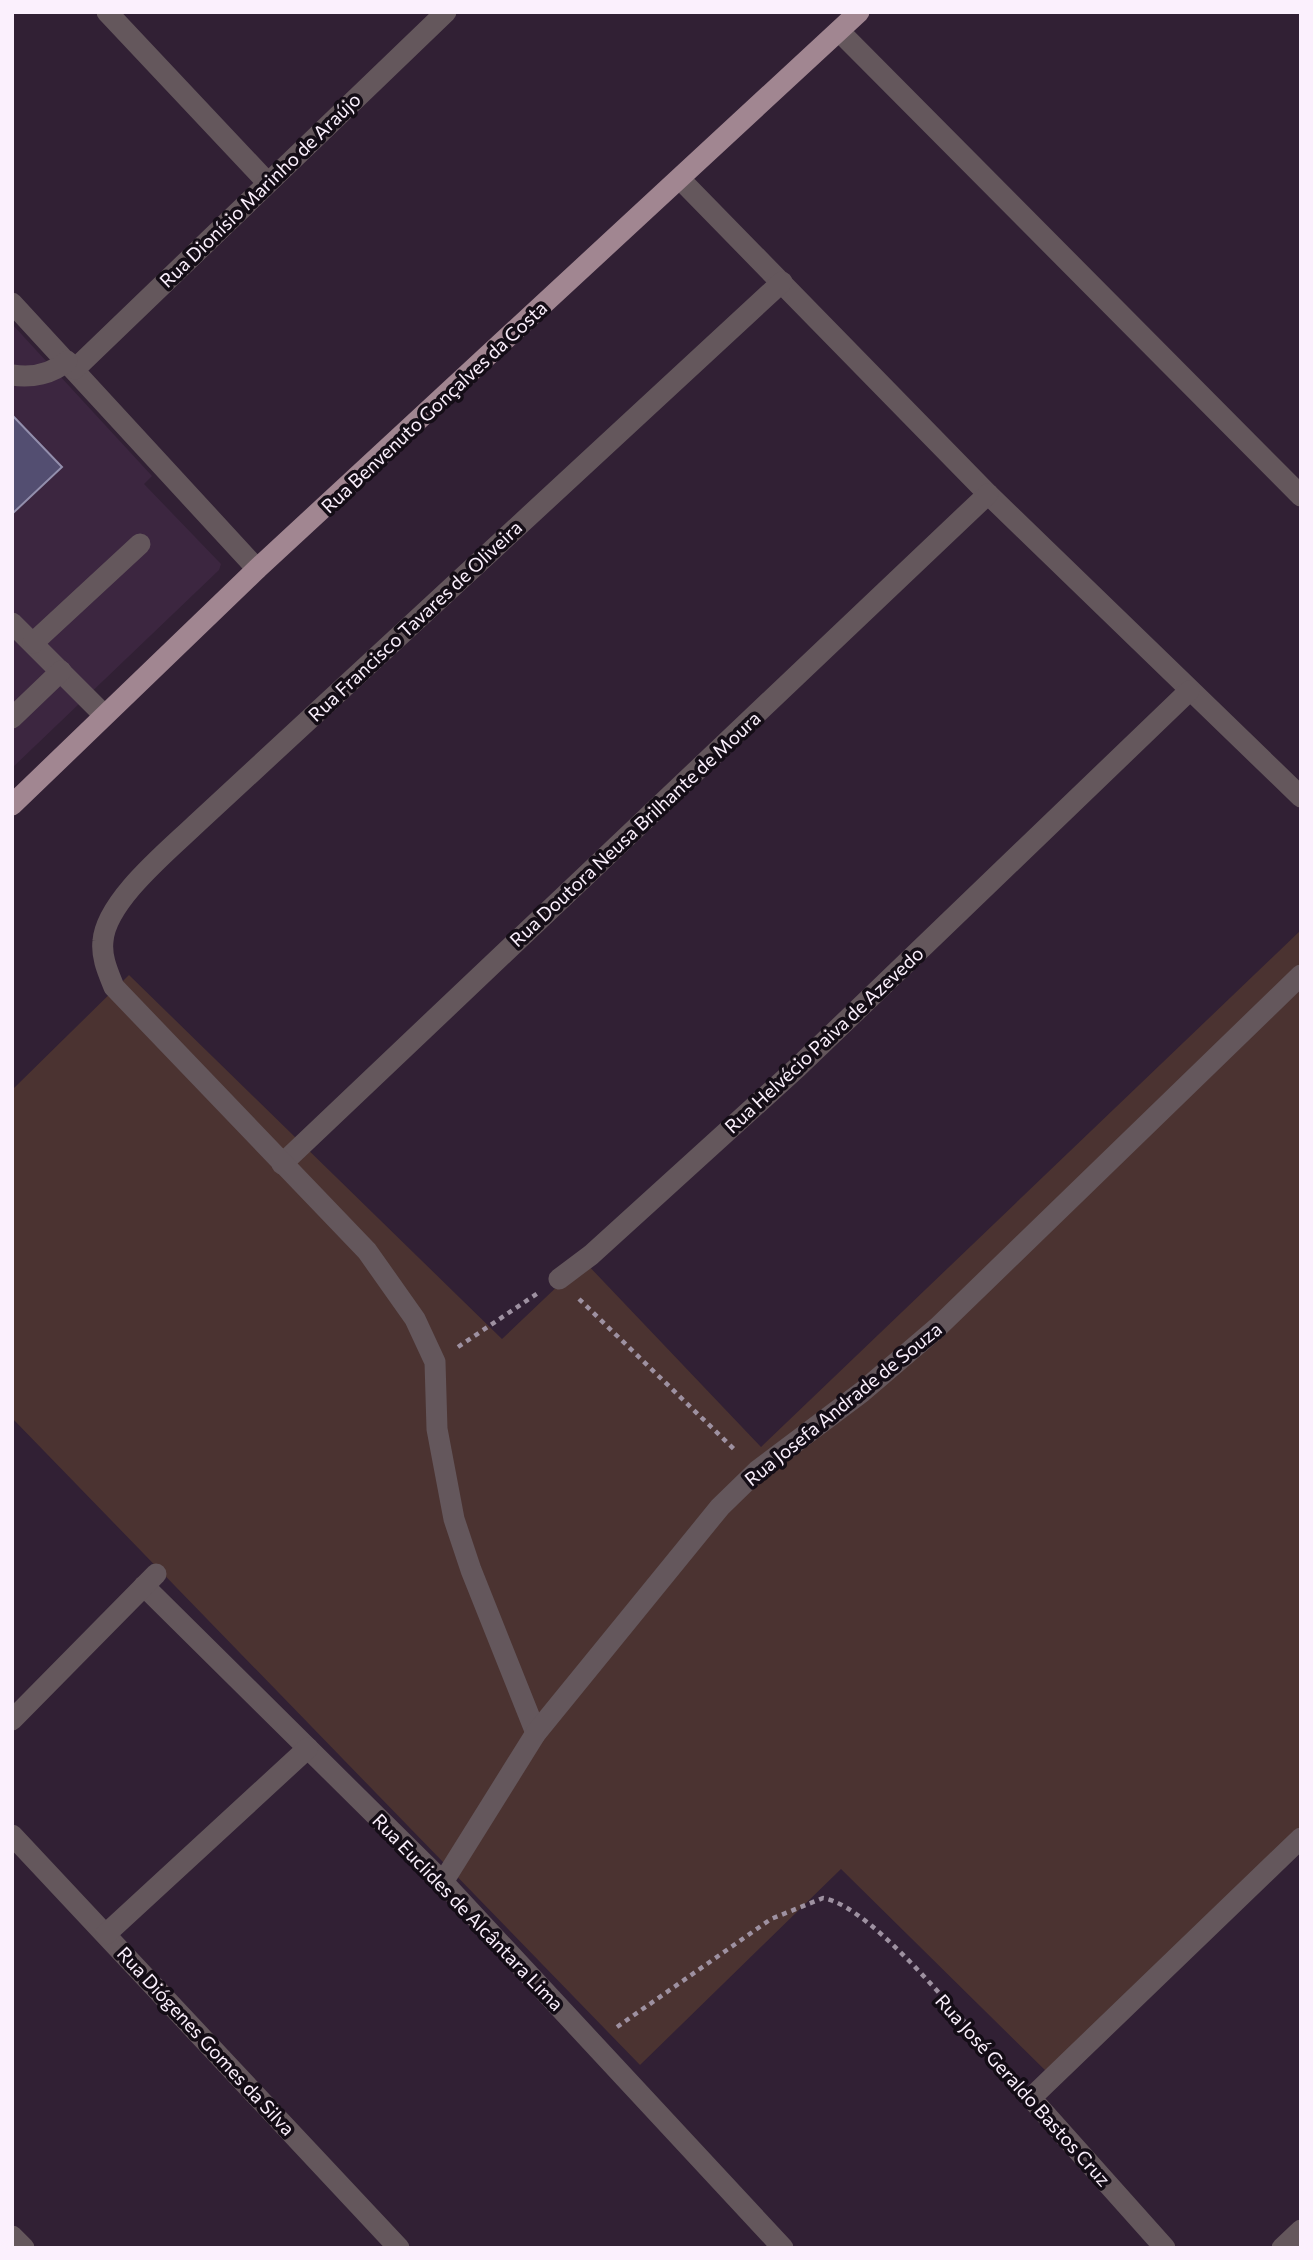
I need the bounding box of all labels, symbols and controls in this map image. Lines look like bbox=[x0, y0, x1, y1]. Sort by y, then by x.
street label: Rua Dionísio Marinho de Araújo bbox=[154, 87, 365, 292]
street label: Rua Benvenuto Gonçalves da Costa bbox=[316, 296, 551, 517]
street label: Rua Francisco Tavares de Oliveira bbox=[303, 515, 526, 726]
street label: Rua Doutora Neusa Brilhante de Moura bbox=[504, 706, 765, 951]
street label: Rua Helvécio Paiva de Azevedo bbox=[720, 941, 928, 1138]
street label: Rua Josefa Andrade de Souza bbox=[739, 1317, 946, 1490]
street label: Rua Euclides de Alcântara Lima bbox=[368, 1808, 569, 2015]
street label: Rua Diógenes Gomes da Silva bbox=[113, 1942, 300, 2140]
street label: Rua José Geraldo Bastos Cruz bbox=[931, 1989, 1116, 2190]

